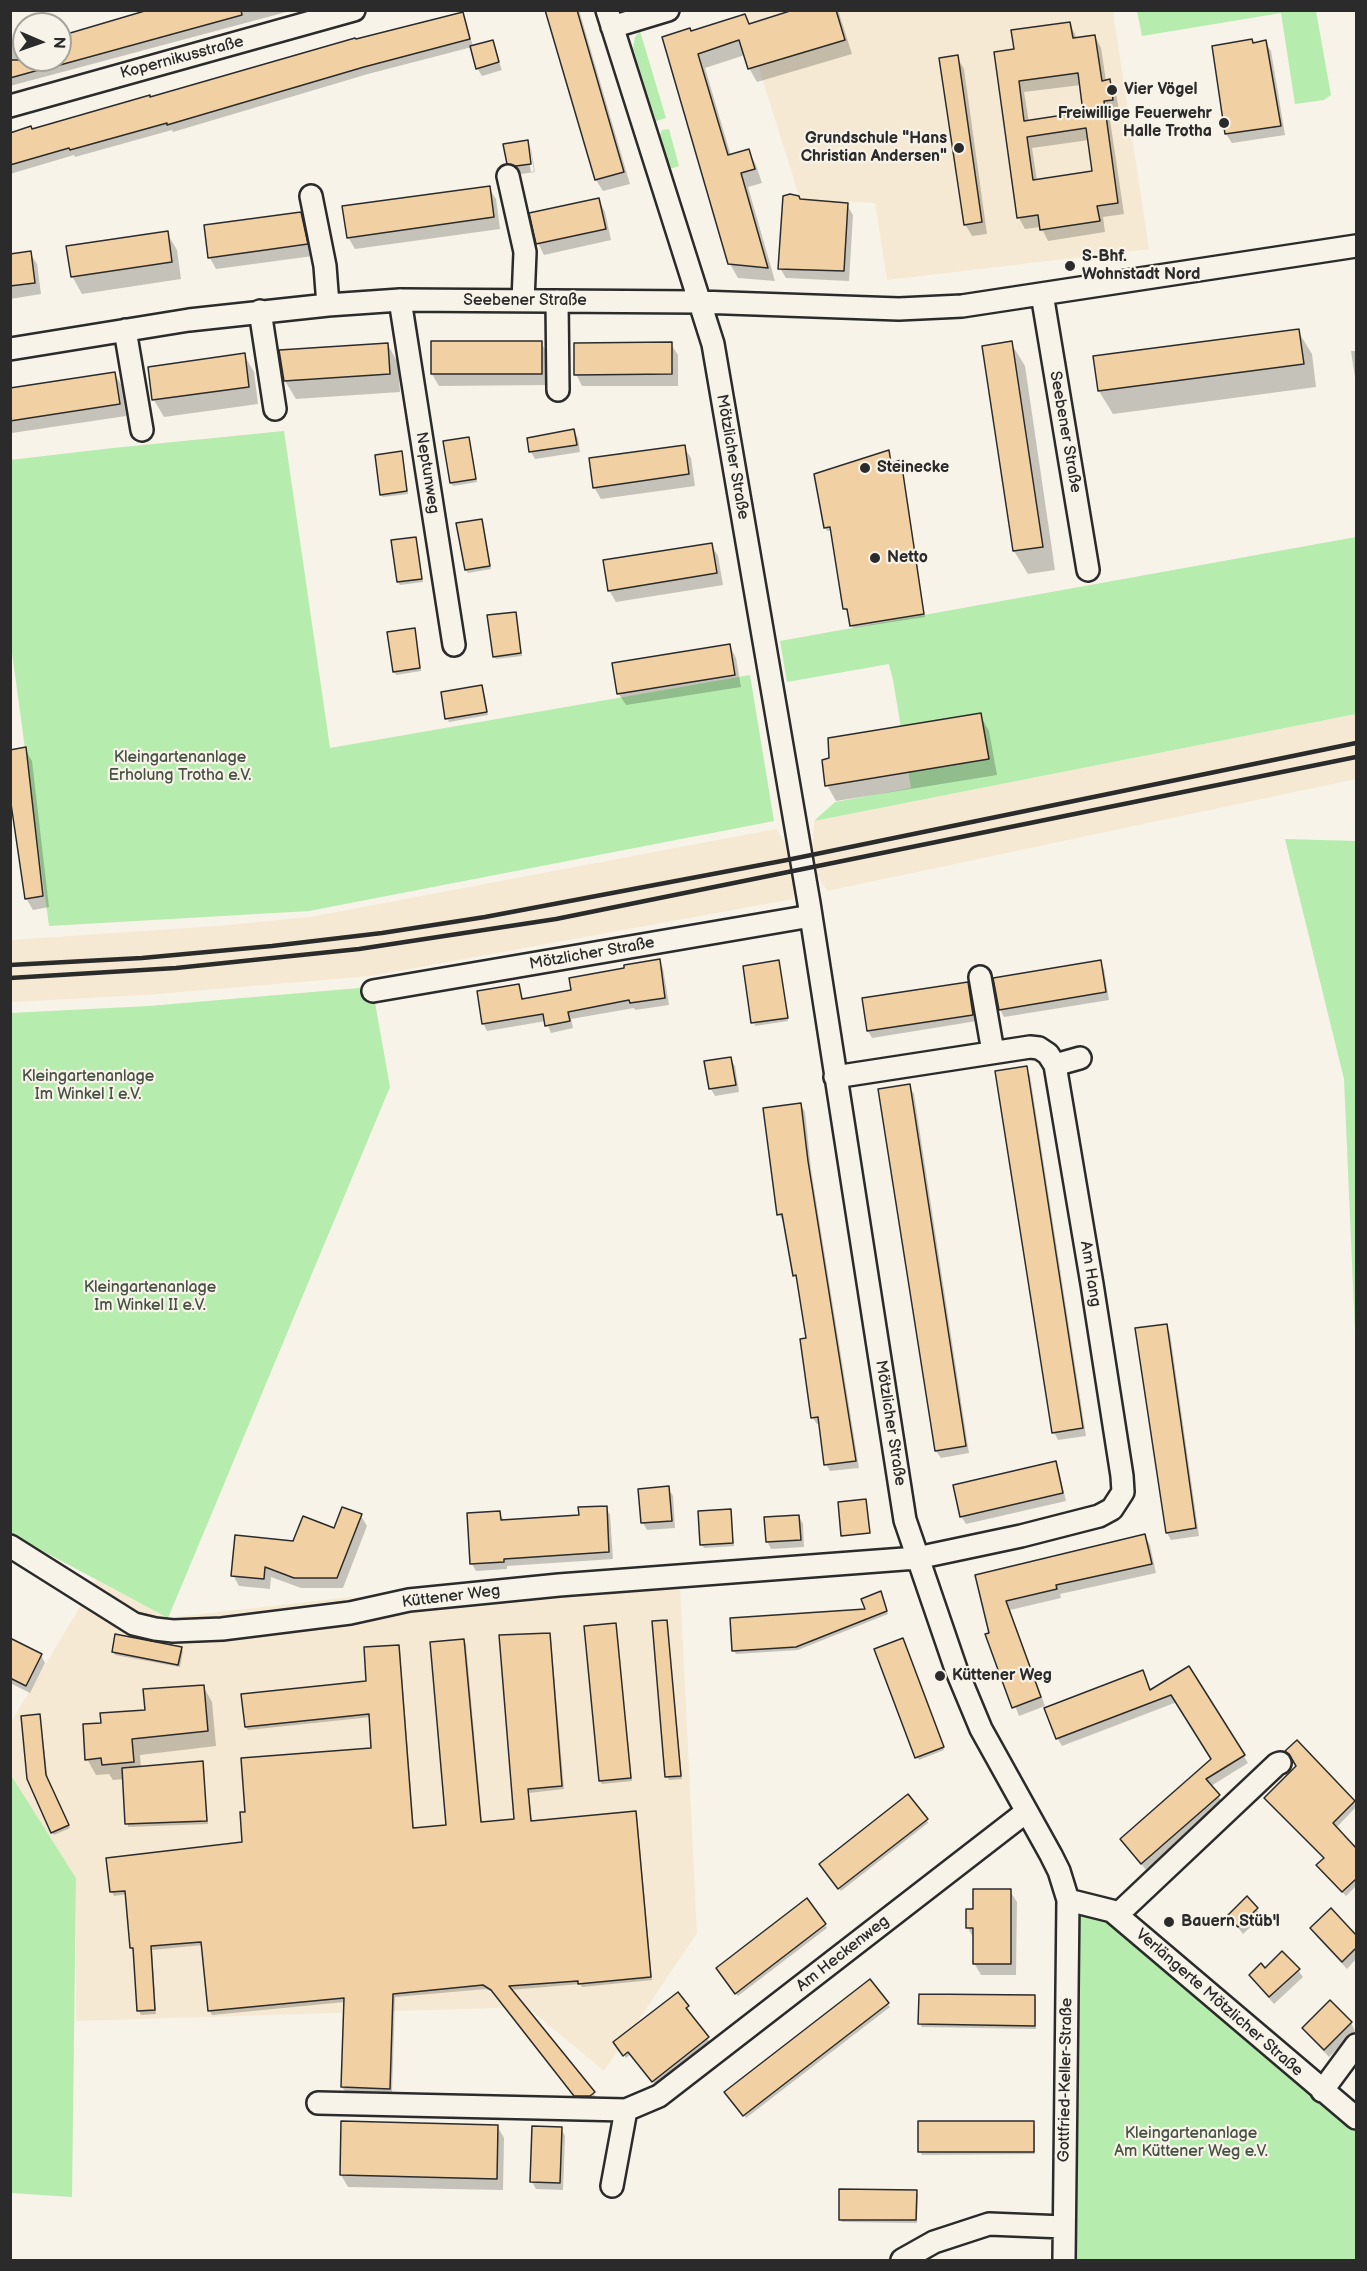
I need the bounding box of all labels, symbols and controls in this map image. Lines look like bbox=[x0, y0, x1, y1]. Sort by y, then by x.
north arrow bbox=[12, 12, 72, 72]
street label: Kopernikusstraße bbox=[118, 32, 246, 84]
text: N bbox=[49, 36, 68, 49]
place label: Vier Vögel bbox=[1124, 80, 1198, 100]
marker: Vier Vögel bbox=[1105, 83, 1119, 97]
place label: Freiwillige Feuerwehr Halle Trotha bbox=[1058, 104, 1212, 142]
marker: Freiwillige Feuerwehr Halle Trotha bbox=[1217, 116, 1231, 130]
place label: Grundschule "Hans Christian Andersen" bbox=[801, 129, 947, 167]
marker: Grundschule "Hans Christian Andersen" bbox=[952, 141, 966, 155]
place label: S-Bhf. Wohnstadt Nord bbox=[1082, 247, 1200, 285]
marker: S-Bhf. Wohnstadt Nord bbox=[1063, 259, 1077, 273]
street label: Seebener Straße bbox=[463, 291, 587, 311]
street label: Seebener Straße bbox=[1045, 370, 1085, 494]
street label: Mötzlicher Straße bbox=[712, 393, 752, 521]
street label: Neptunweg bbox=[411, 431, 443, 515]
place label: Steinecke bbox=[877, 458, 949, 478]
marker: Steinecke bbox=[858, 461, 872, 475]
place label: Netto bbox=[887, 548, 928, 568]
marker: Netto bbox=[868, 551, 882, 565]
park label: Kleingartenanlage Erholung Trotha e.V. bbox=[109, 748, 251, 786]
street label: Mötzlicher Straße bbox=[528, 934, 656, 974]
park label: Kleingartenanlage Im Winkel I e.V. bbox=[22, 1067, 154, 1105]
street label: Am Hang bbox=[1075, 1240, 1105, 1308]
park label: Kleingartenanlage Im Winkel II e.V. bbox=[84, 1278, 216, 1316]
street label: Mötzlicher Straße bbox=[871, 1359, 909, 1487]
street label: Küttener Weg bbox=[401, 1581, 501, 1613]
place label: Küttener Weg bbox=[952, 1666, 1052, 1686]
marker: Küttener Weg bbox=[933, 1669, 947, 1683]
street label: Am Heckenweg bbox=[793, 1912, 893, 1996]
place label: Bauern Stüb'l bbox=[1181, 1912, 1280, 1932]
marker: Bauern Stüb'l bbox=[1162, 1915, 1176, 1929]
street label: Verlängerte Mötzlicher Straße bbox=[1131, 1925, 1307, 2081]
street label: Gottfried-Keller-Straße bbox=[1055, 1998, 1077, 2162]
park label: Kleingartenanlage Am Küttener Weg e.V. bbox=[1114, 2124, 1268, 2162]

